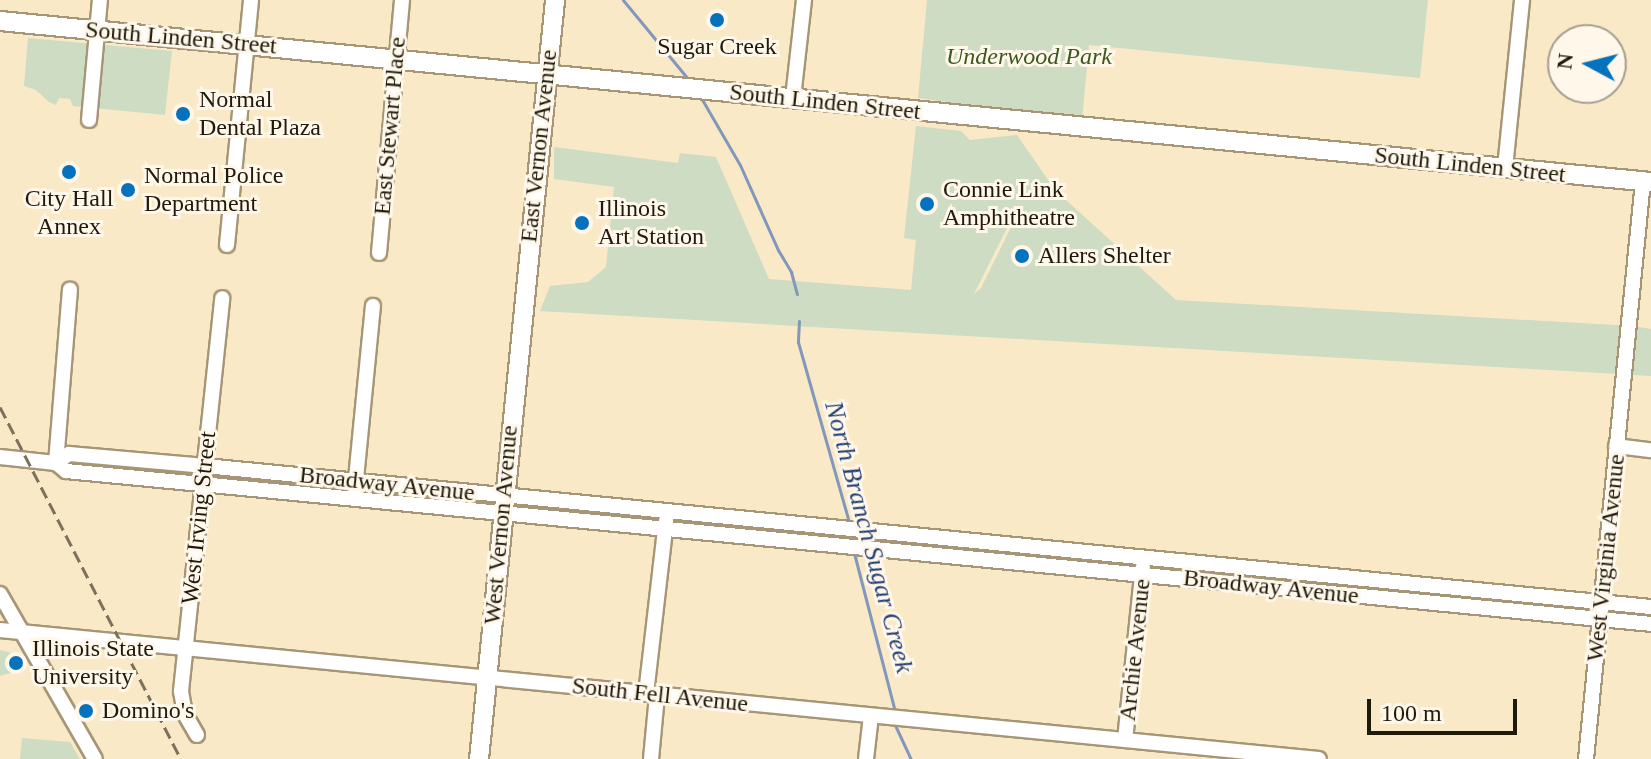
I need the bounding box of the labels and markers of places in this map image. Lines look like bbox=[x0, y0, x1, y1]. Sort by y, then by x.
marker: Sugar Creek bbox=[708, 11, 726, 29]
place label: Sugar Creek bbox=[657, 33, 777, 61]
place label: Normal Dental Plaza bbox=[199, 86, 321, 142]
marker: Normal Dental Plaza bbox=[174, 105, 192, 123]
place label: Normal Police Department bbox=[144, 162, 283, 218]
marker: City Hall Annex bbox=[60, 163, 78, 181]
place label: Connie Link Amphitheatre bbox=[943, 176, 1075, 232]
marker: Normal Police Department bbox=[119, 181, 137, 199]
place label: City Hall Annex bbox=[25, 185, 113, 241]
place label: Illinois Art Station bbox=[598, 195, 704, 251]
marker: Connie Link Amphitheatre bbox=[918, 195, 936, 213]
marker: Illinois Art Station bbox=[573, 214, 591, 232]
place label: Allers Shelter bbox=[1038, 242, 1171, 270]
marker: Allers Shelter bbox=[1013, 247, 1031, 265]
place label: Illinois State University bbox=[32, 635, 154, 691]
marker: Illinois State University bbox=[7, 654, 25, 672]
place label: Domino's bbox=[102, 697, 194, 725]
marker: Domino's bbox=[77, 702, 95, 720]

